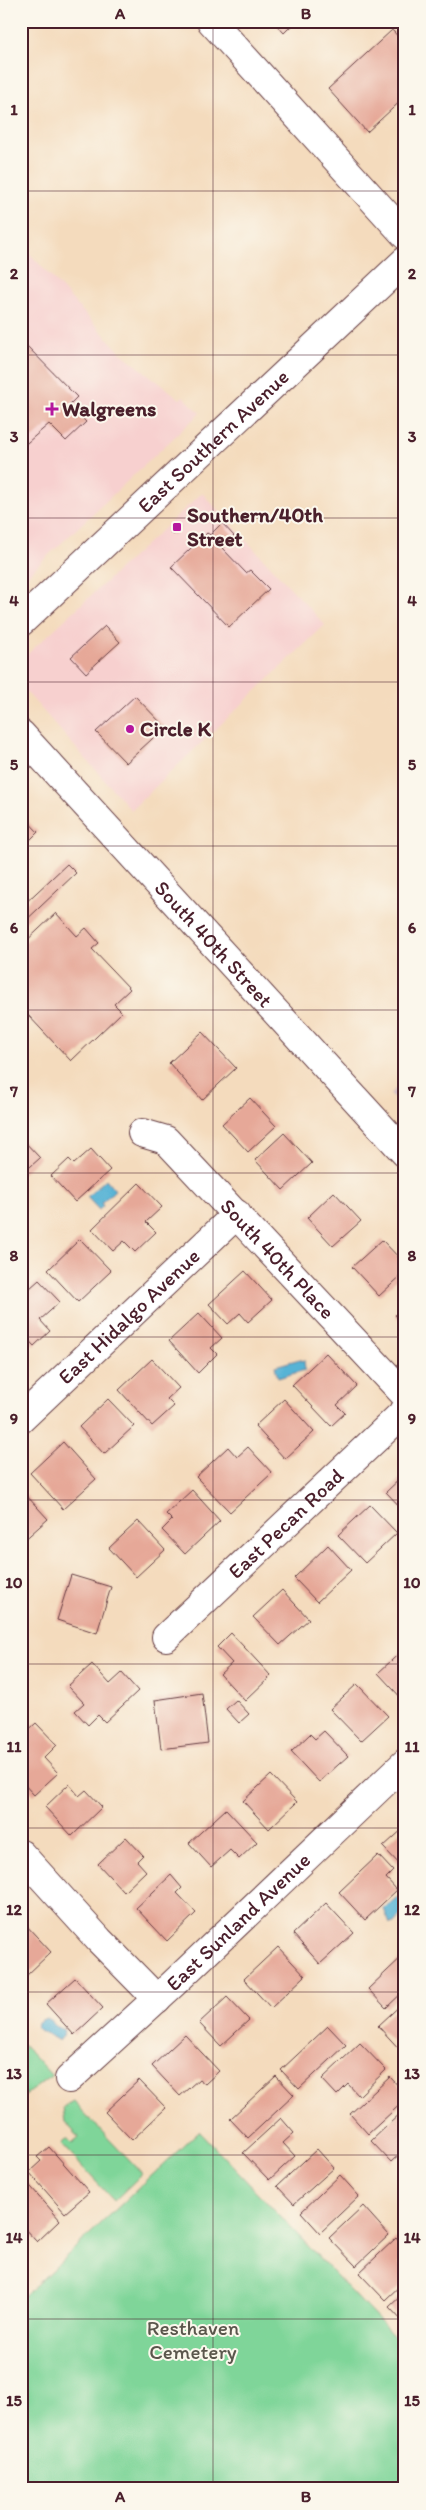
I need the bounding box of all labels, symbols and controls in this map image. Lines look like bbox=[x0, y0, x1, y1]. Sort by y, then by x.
text: A bbox=[114, 4, 126, 23]
text: B bbox=[301, 4, 312, 23]
text: 1 bbox=[10, 100, 18, 119]
text: 1 bbox=[408, 100, 416, 119]
text: 2 bbox=[10, 264, 19, 283]
text: 2 bbox=[408, 264, 417, 283]
street label: East Southern Avenue bbox=[132, 364, 294, 518]
place label: Walgreens bbox=[62, 396, 156, 422]
marker: Walgreens bbox=[46, 403, 58, 415]
text: 3 bbox=[10, 427, 19, 446]
text: 3 bbox=[408, 427, 417, 446]
place label: Southern/40th Street bbox=[187, 502, 323, 551]
marker: Southern/40th Street bbox=[171, 521, 183, 533]
text: 4 bbox=[9, 591, 19, 610]
text: 4 bbox=[407, 591, 417, 610]
place label: Circle K bbox=[140, 716, 211, 741]
marker: Circle K bbox=[124, 723, 136, 735]
text: 5 bbox=[10, 755, 19, 774]
text: 5 bbox=[408, 755, 417, 774]
street label: South 40th Street bbox=[150, 875, 278, 1012]
text: 6 bbox=[10, 918, 19, 937]
text: 6 bbox=[408, 918, 417, 937]
text: 7 bbox=[9, 1082, 18, 1101]
text: 7 bbox=[407, 1082, 416, 1101]
street label: South 40th Place bbox=[215, 1193, 340, 1324]
street label: East Hidalgo Avenue bbox=[53, 1243, 205, 1389]
text: 8 bbox=[10, 1246, 19, 1265]
text: 8 bbox=[408, 1246, 417, 1265]
text: 9 bbox=[10, 1409, 18, 1428]
text: 9 bbox=[408, 1409, 416, 1428]
street label: East Pecan Road bbox=[223, 1463, 348, 1584]
text: 10 bbox=[5, 1573, 23, 1592]
text: 10 bbox=[403, 1573, 421, 1592]
text: 11 bbox=[7, 1737, 22, 1756]
text: 11 bbox=[405, 1737, 420, 1756]
street label: East Sunland Avenue bbox=[161, 1847, 315, 1996]
text: 12 bbox=[6, 1900, 23, 1919]
text: 12 bbox=[404, 1900, 421, 1919]
text: 13 bbox=[6, 2064, 22, 2083]
text: 13 bbox=[404, 2064, 420, 2083]
text: 14 bbox=[5, 2228, 23, 2247]
text: 14 bbox=[403, 2228, 421, 2247]
park label: Resthaven Cemetery bbox=[147, 2315, 239, 2364]
text: 15 bbox=[6, 2391, 23, 2410]
text: 15 bbox=[404, 2391, 421, 2410]
text: A bbox=[114, 2487, 126, 2506]
text: B bbox=[301, 2487, 312, 2506]

